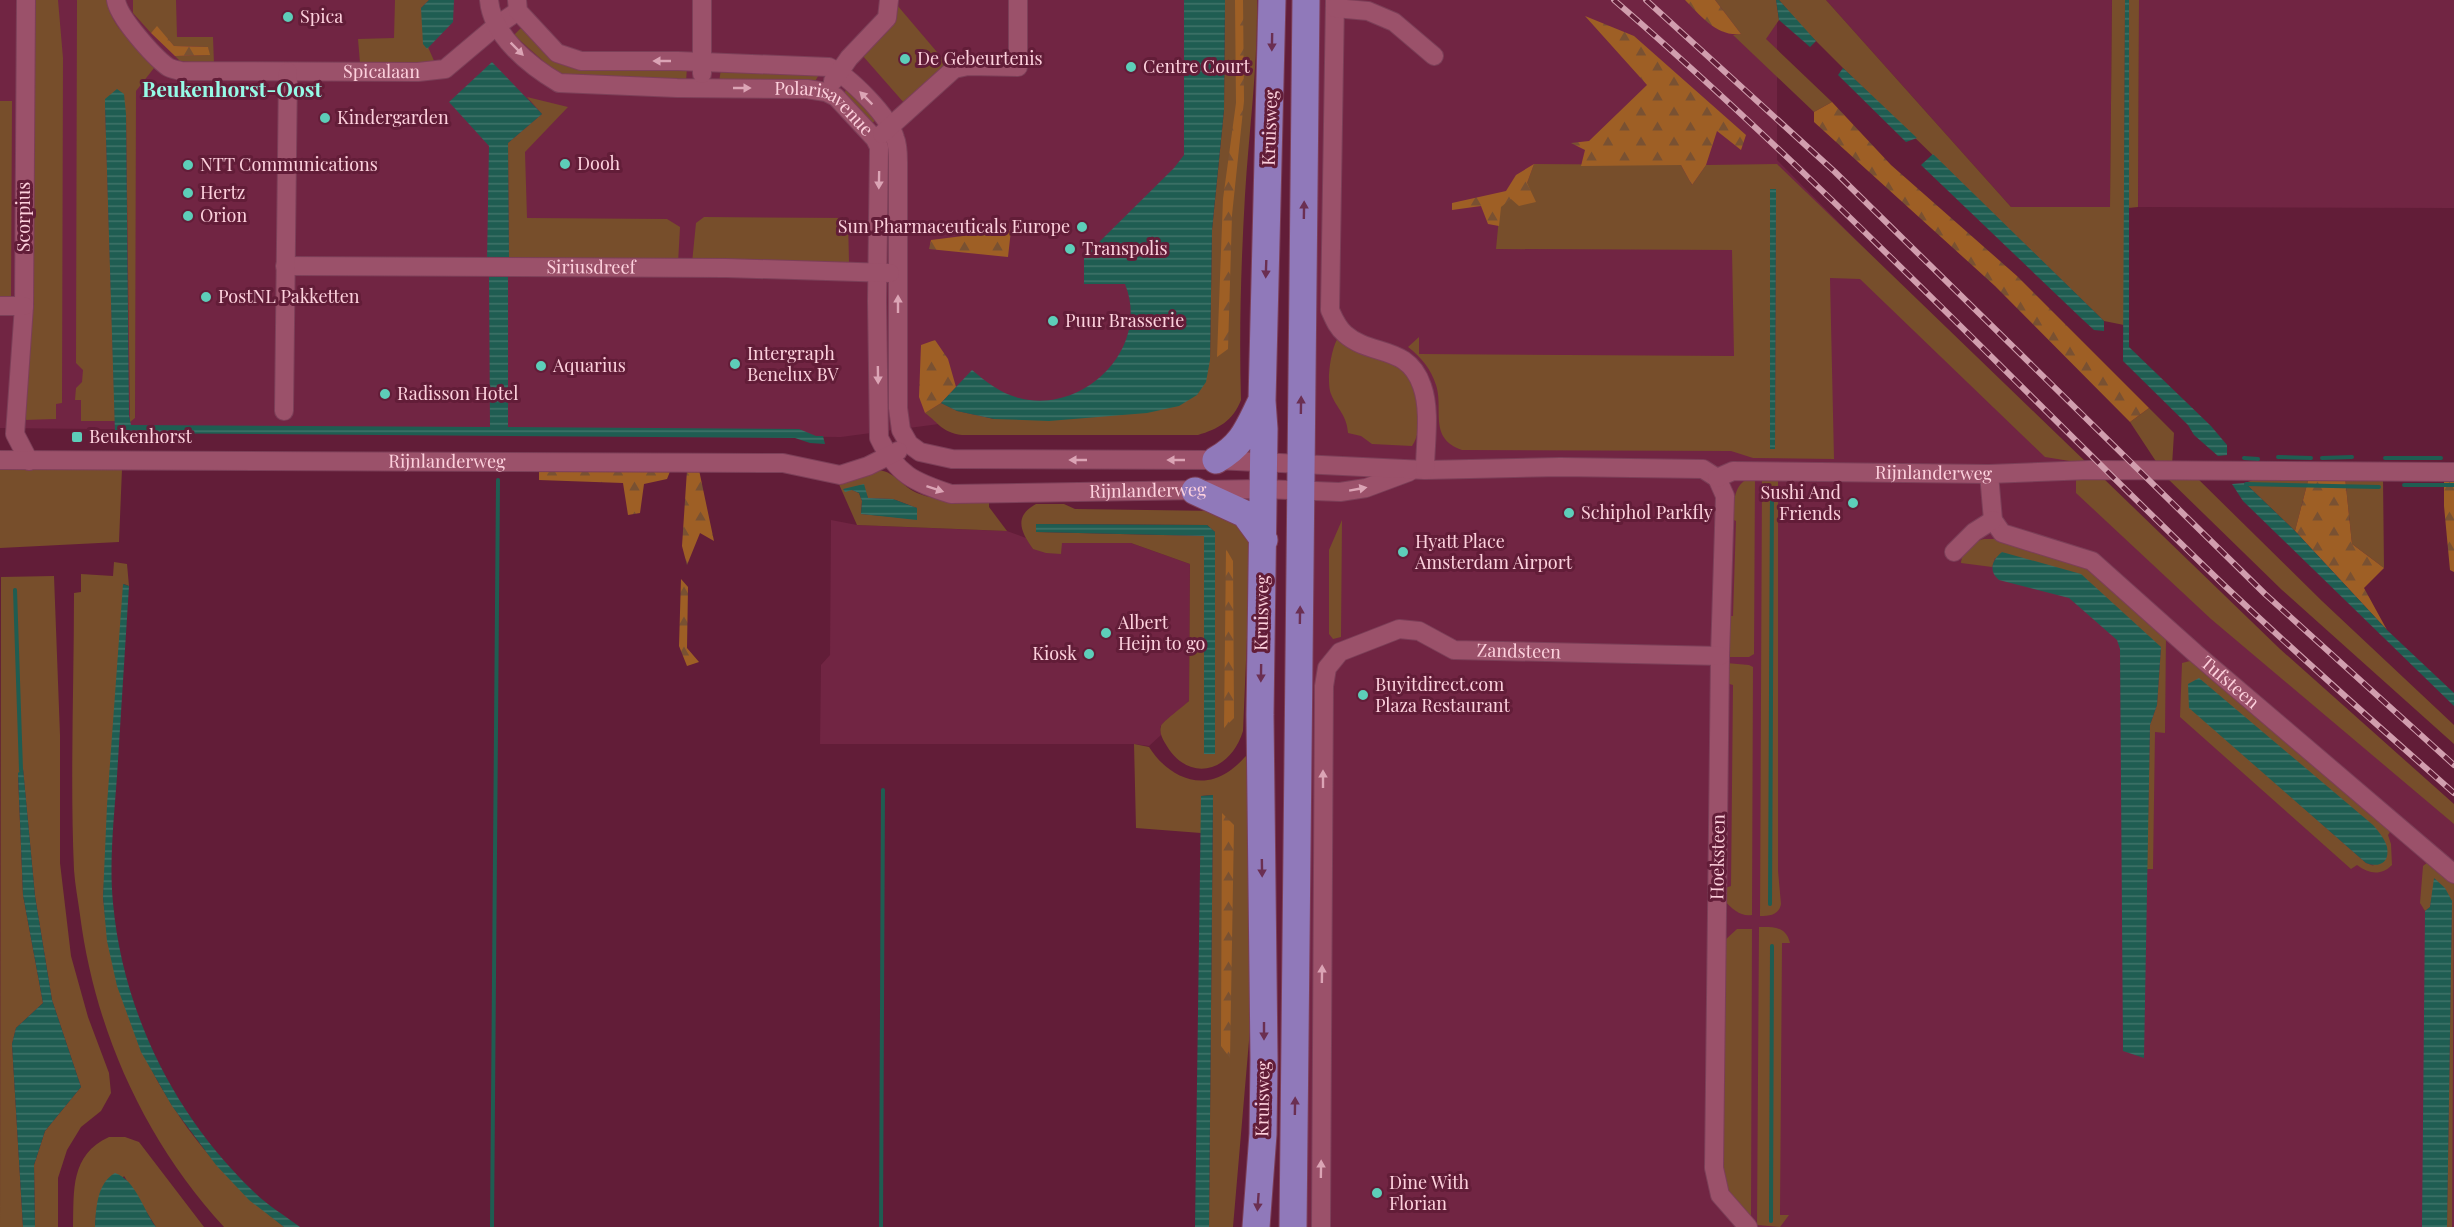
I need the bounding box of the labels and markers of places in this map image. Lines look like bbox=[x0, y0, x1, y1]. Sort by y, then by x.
place label: Spica bbox=[300, 4, 343, 28]
marker: Spica bbox=[281, 10, 295, 24]
place label: De Gebeurtenis bbox=[917, 46, 1043, 70]
marker: De Gebeurtenis bbox=[898, 52, 912, 66]
place label: Centre Court bbox=[1143, 54, 1251, 78]
marker: Centre Court bbox=[1124, 60, 1138, 74]
place label: Kindergarden bbox=[337, 105, 449, 129]
marker: Kindergarden bbox=[318, 111, 332, 125]
place label: Dooh bbox=[577, 151, 621, 175]
place label: NTT Communications bbox=[200, 152, 378, 176]
marker: Dooh bbox=[558, 157, 572, 171]
marker: NTT Communications bbox=[181, 158, 195, 172]
place label: Hertz bbox=[200, 180, 245, 204]
marker: Hertz bbox=[181, 186, 195, 200]
place label: Orion bbox=[200, 203, 247, 227]
marker: Orion bbox=[181, 209, 195, 223]
place label: Sun Pharmaceuticals Europe bbox=[838, 214, 1070, 238]
marker: Sun Pharmaceuticals Europe bbox=[1075, 220, 1089, 234]
place label: Transpolis bbox=[1082, 236, 1168, 260]
marker: Transpolis bbox=[1063, 242, 1077, 256]
place label: PostNL Pakketten bbox=[218, 284, 360, 308]
marker: PostNL Pakketten bbox=[199, 290, 213, 304]
place label: Puur Brasserie bbox=[1065, 308, 1184, 332]
marker: Puur Brasserie bbox=[1046, 314, 1060, 328]
place label: Intergraph Benelux BV bbox=[747, 341, 839, 386]
place label: Aquarius bbox=[552, 353, 626, 377]
marker: Intergraph Benelux BV bbox=[728, 357, 742, 371]
marker: Aquarius bbox=[534, 359, 548, 373]
place label: Radisson Hotel bbox=[397, 381, 518, 405]
marker: Radisson Hotel bbox=[378, 387, 392, 401]
place label: Beukenhorst bbox=[89, 424, 193, 448]
marker: Beukenhorst bbox=[70, 430, 84, 444]
place label: Sushi And Friends bbox=[1761, 480, 1842, 525]
marker: Sushi And Friends bbox=[1846, 496, 1860, 510]
place label: Schiphol Parkfly bbox=[1581, 500, 1713, 524]
marker: Schiphol Parkfly bbox=[1562, 506, 1576, 520]
place label: Hyatt Place Amsterdam Airport bbox=[1414, 529, 1573, 574]
marker: Hyatt Place Amsterdam Airport bbox=[1396, 545, 1410, 559]
place label: Albert Heijn to go bbox=[1117, 610, 1206, 655]
marker: Albert Heijn to go bbox=[1099, 626, 1113, 640]
place label: Kiosk bbox=[1032, 641, 1077, 665]
marker: Kiosk bbox=[1082, 647, 1096, 661]
place label: Buyitdirect.com Plaza Restaurant bbox=[1375, 672, 1511, 717]
marker: Buyitdirect.com Plaza Restaurant bbox=[1356, 688, 1370, 702]
place label: Dine With Florian bbox=[1389, 1170, 1470, 1215]
marker: Dine With Florian bbox=[1370, 1186, 1384, 1200]

